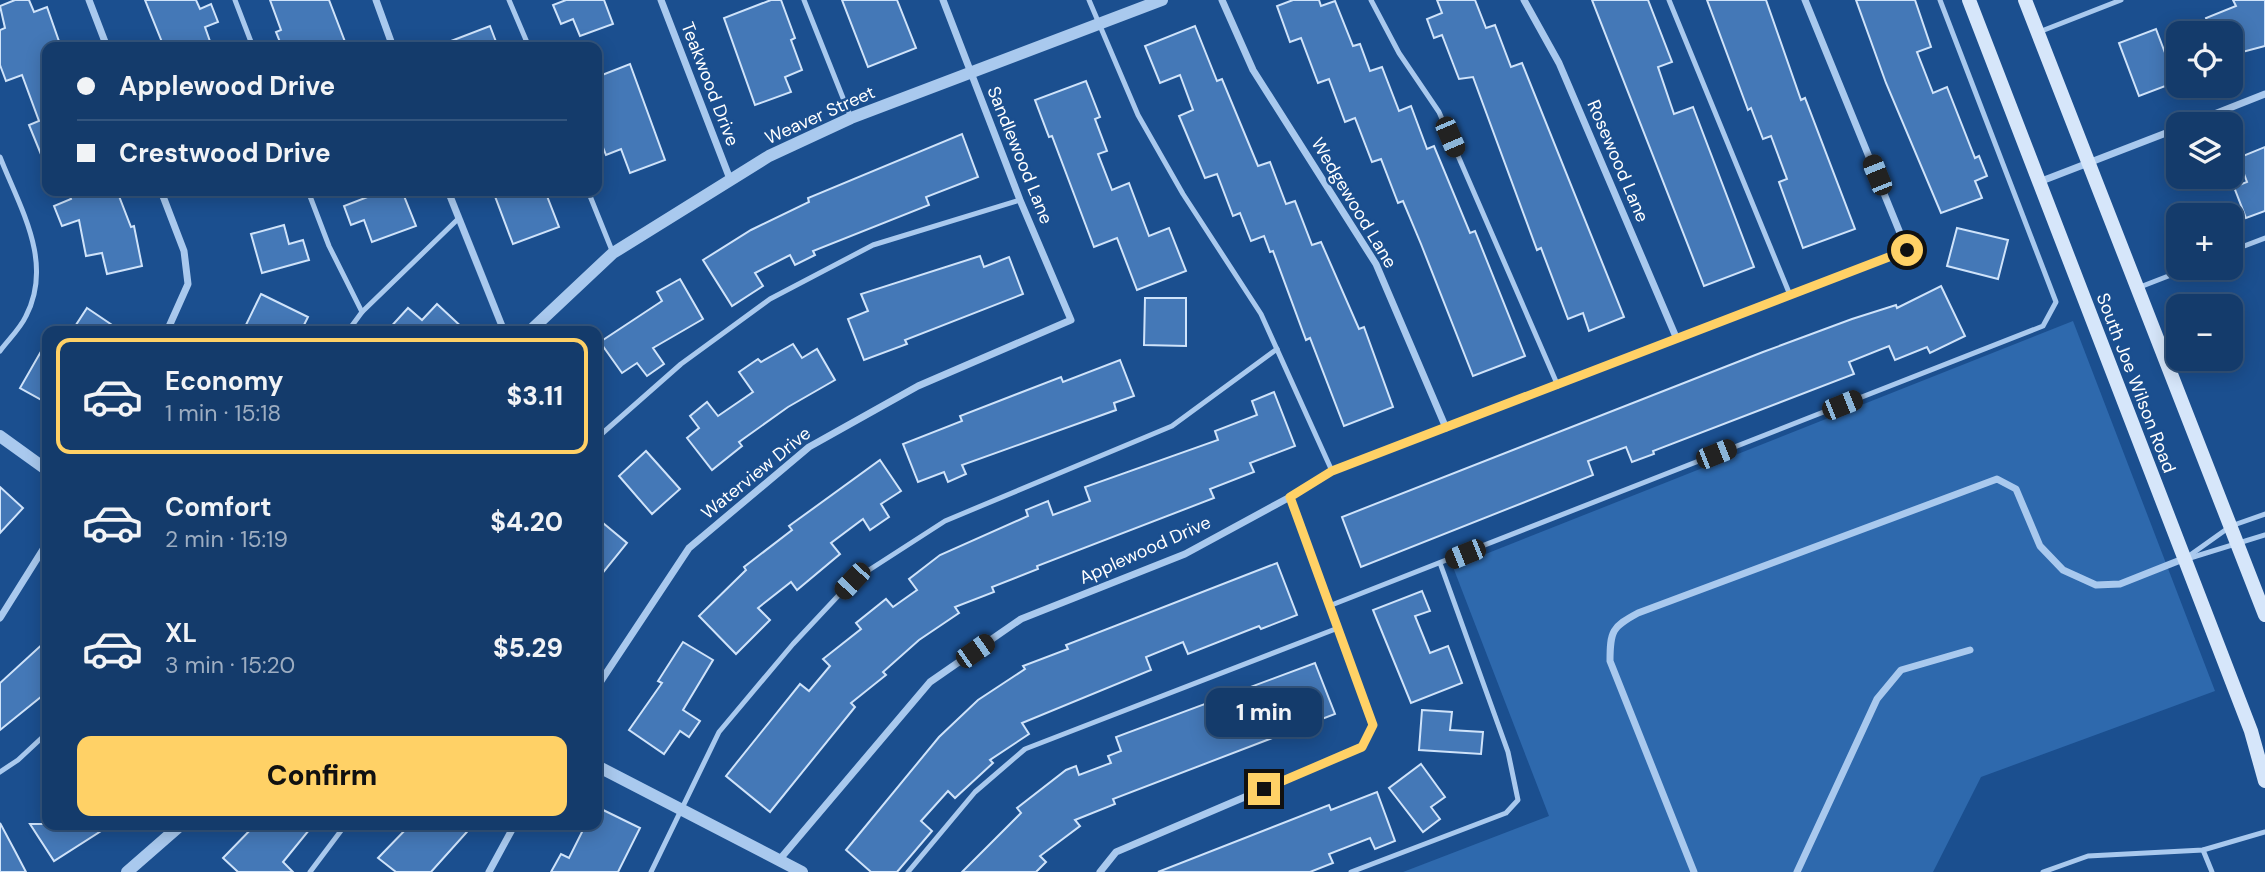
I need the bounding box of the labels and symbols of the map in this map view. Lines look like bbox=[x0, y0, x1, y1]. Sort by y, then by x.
street label: Teakwood Drive bbox=[675, 19, 745, 149]
street label: Weaver Street bbox=[761, 80, 879, 150]
street label: Sandlewood Lane bbox=[981, 83, 1059, 227]
street label: Rosewood Lane bbox=[1581, 96, 1655, 226]
car bbox=[1433, 114, 1468, 160]
street label: Wedgewood Lane bbox=[1306, 133, 1402, 273]
car bbox=[1860, 152, 1895, 198]
route start bbox=[1891, 234, 1923, 266]
street label: South Joe Wilson Road bbox=[2091, 290, 2181, 476]
car bbox=[1819, 387, 1866, 423]
street label: Waterview Drive bbox=[696, 421, 816, 525]
car bbox=[1693, 436, 1740, 472]
street label: Applewood Drive bbox=[1075, 510, 1215, 590]
car bbox=[1442, 536, 1489, 572]
car bbox=[830, 558, 875, 604]
car bbox=[952, 630, 999, 672]
callout: 1 min bbox=[1206, 688, 1322, 736]
route end bbox=[1248, 773, 1280, 805]

